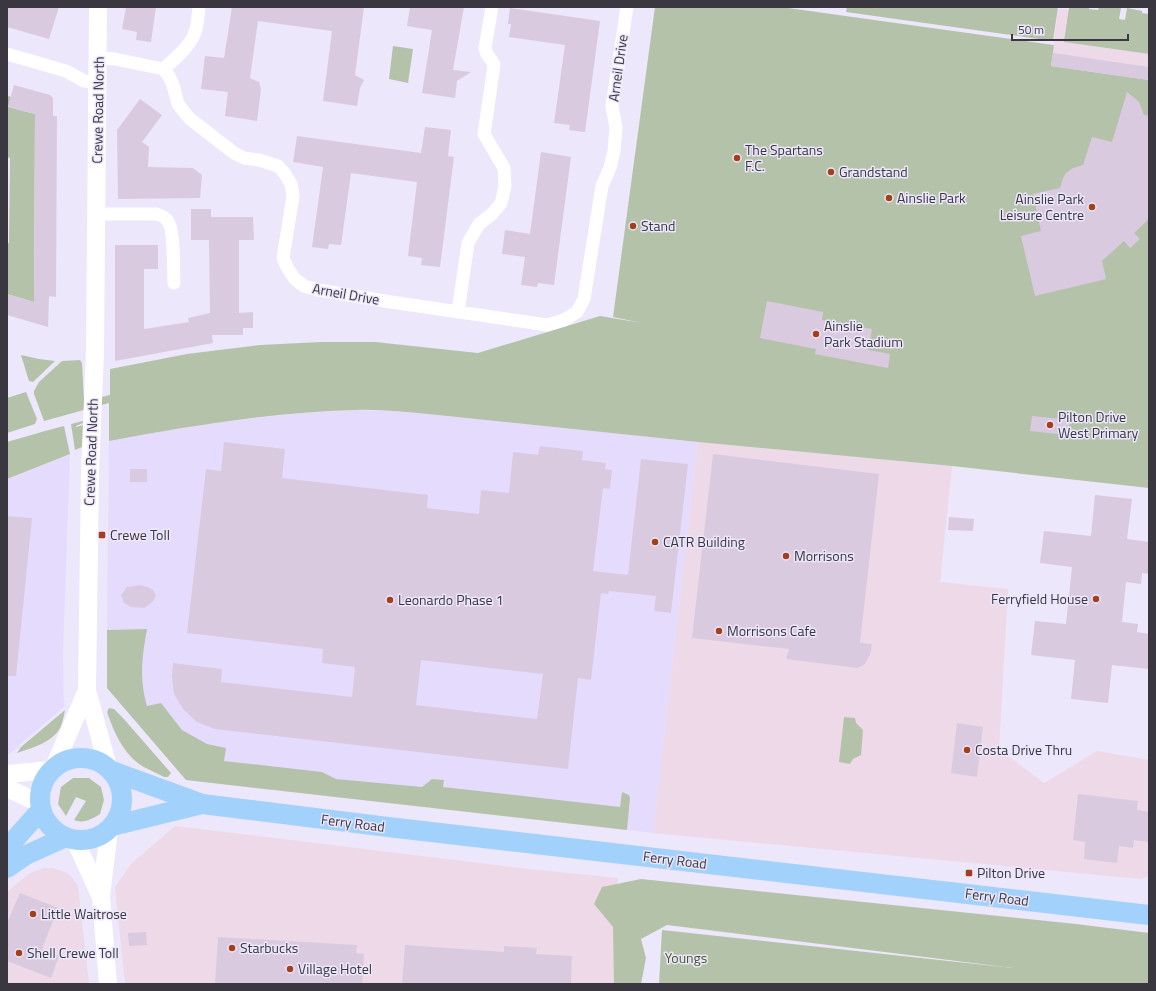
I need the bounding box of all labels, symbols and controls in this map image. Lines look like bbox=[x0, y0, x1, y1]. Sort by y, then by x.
scale bar bbox=[1012, 16, 1128, 42]
text: 50 m bbox=[1018, 20, 1044, 39]
street label: Arneil Drive bbox=[602, 33, 633, 103]
street label: Crewe Road North bbox=[86, 56, 109, 164]
place label: The Spartans F.C. bbox=[745, 139, 823, 176]
marker: The Spartans F.C. bbox=[732, 153, 742, 163]
place label: Grandstand bbox=[839, 161, 908, 182]
marker: Grandstand bbox=[826, 167, 836, 177]
place label: Ainslie Park bbox=[897, 187, 966, 208]
place label: Ainslie Park Leisure Centre bbox=[1000, 188, 1084, 225]
marker: Ainslie Park bbox=[884, 193, 894, 203]
marker: Ainslie Park Leisure Centre bbox=[1087, 202, 1097, 212]
place label: Stand bbox=[641, 215, 675, 236]
marker: Stand bbox=[628, 221, 638, 231]
street label: Arneil Drive bbox=[311, 277, 381, 310]
place label: Ainslie Park Stadium bbox=[824, 315, 903, 352]
marker: Ainslie Park Stadium bbox=[811, 329, 821, 339]
street label: Crewe Road North bbox=[78, 398, 103, 506]
place label: Pilton Drive West Primary bbox=[1058, 406, 1138, 443]
marker: Pilton Drive West Primary bbox=[1045, 420, 1055, 430]
place label: Crewe Toll bbox=[110, 524, 170, 545]
marker: Crewe Toll bbox=[97, 530, 107, 540]
place label: CATR Building bbox=[663, 531, 745, 552]
marker: CATR Building bbox=[650, 537, 660, 547]
place label: Morrisons bbox=[794, 545, 854, 566]
marker: Morrisons bbox=[781, 551, 791, 561]
place label: Ferryfield House bbox=[991, 588, 1088, 609]
place label: Leonardo Phase 1 bbox=[398, 589, 504, 610]
marker: Ferryfield House bbox=[1091, 594, 1101, 604]
marker: Leonardo Phase 1 bbox=[385, 595, 395, 605]
place label: Morrisons Cafe bbox=[727, 620, 816, 641]
marker: Morrisons Cafe bbox=[714, 626, 724, 636]
place label: Costa Drive Thru bbox=[975, 739, 1072, 760]
marker: Costa Drive Thru bbox=[962, 745, 972, 755]
street label: Ferry Road bbox=[320, 808, 386, 837]
street label: Ferry Road bbox=[642, 845, 708, 874]
place label: Pilton Drive bbox=[977, 862, 1045, 883]
marker: Pilton Drive bbox=[964, 868, 974, 878]
street label: Ferry Road bbox=[964, 882, 1030, 911]
place label: Little Waitrose bbox=[41, 903, 127, 924]
marker: Little Waitrose bbox=[28, 909, 38, 919]
place label: Starbucks bbox=[240, 937, 298, 958]
place label: Shell Crewe Toll bbox=[27, 942, 119, 963]
marker: Starbucks bbox=[227, 943, 237, 953]
park label: Youngs bbox=[665, 947, 707, 968]
marker: Shell Crewe Toll bbox=[14, 948, 24, 958]
place label: Village Hotel bbox=[298, 958, 372, 979]
marker: Village Hotel bbox=[285, 964, 295, 974]

